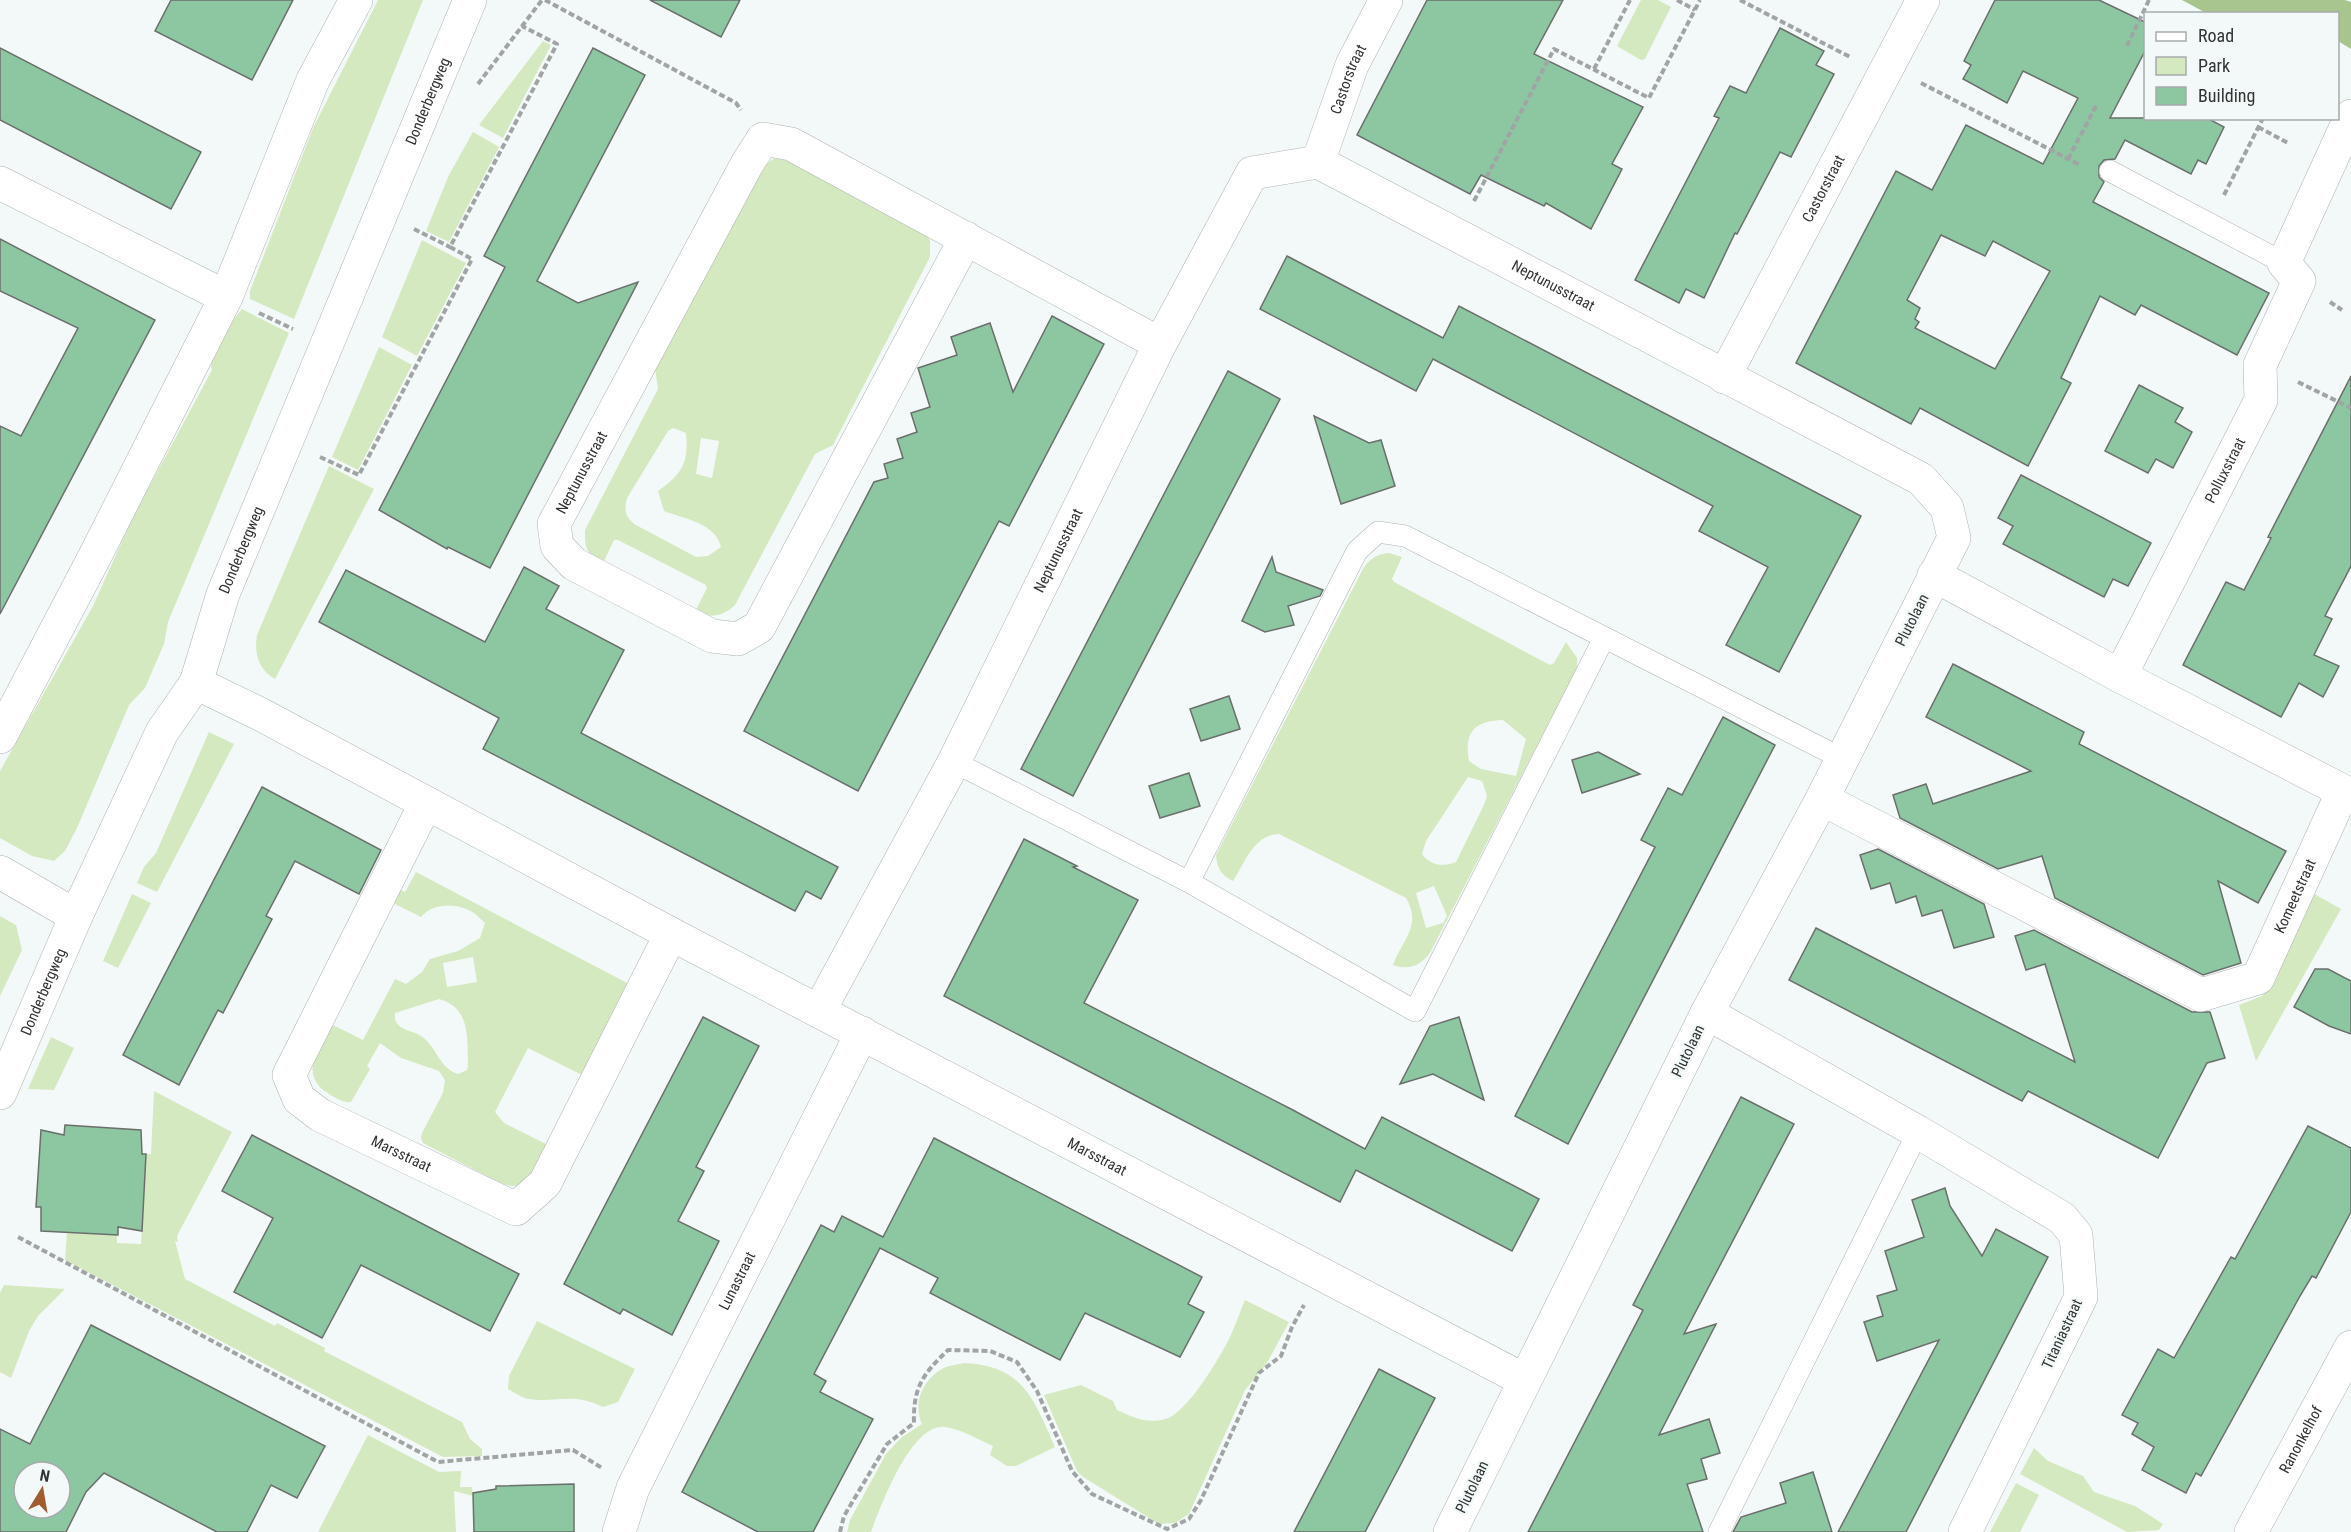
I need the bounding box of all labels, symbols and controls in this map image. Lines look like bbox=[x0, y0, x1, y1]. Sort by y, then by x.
legend bbox=[2144, 12, 2339, 120]
text: Road bbox=[2198, 25, 2234, 46]
street label: Castorstraat bbox=[1326, 41, 1370, 117]
street label: Donderbergweg bbox=[402, 55, 454, 148]
text: Park bbox=[2198, 55, 2230, 76]
text: Building bbox=[2198, 85, 2255, 106]
street label: Castorstraat bbox=[1798, 152, 1849, 225]
street label: Neptunusstraat bbox=[1509, 256, 1598, 315]
street label: Neptunusstraat bbox=[552, 428, 611, 517]
street label: Polluxstraat bbox=[2201, 435, 2249, 506]
street label: Donderbergweg bbox=[215, 504, 267, 596]
street label: Neptunusstraat bbox=[1030, 506, 1086, 595]
street label: Plutolaan bbox=[1891, 591, 1933, 649]
street label: Komeetstraat bbox=[2270, 856, 2320, 936]
street label: Donderbergweg bbox=[17, 946, 70, 1038]
street label: Plutolaan bbox=[1668, 1022, 1708, 1080]
street label: Marsstraat bbox=[368, 1132, 434, 1176]
street label: Marsstraat bbox=[1064, 1134, 1130, 1180]
street label: Lunastraat bbox=[715, 1249, 759, 1313]
street label: Titaniastraat bbox=[2038, 1296, 2086, 1372]
street label: Ranonkelhof bbox=[2275, 1403, 2327, 1476]
street label: Plutolaan bbox=[1452, 1458, 1492, 1516]
north arrow bbox=[12, 1460, 72, 1520]
text: N bbox=[38, 1466, 51, 1486]

